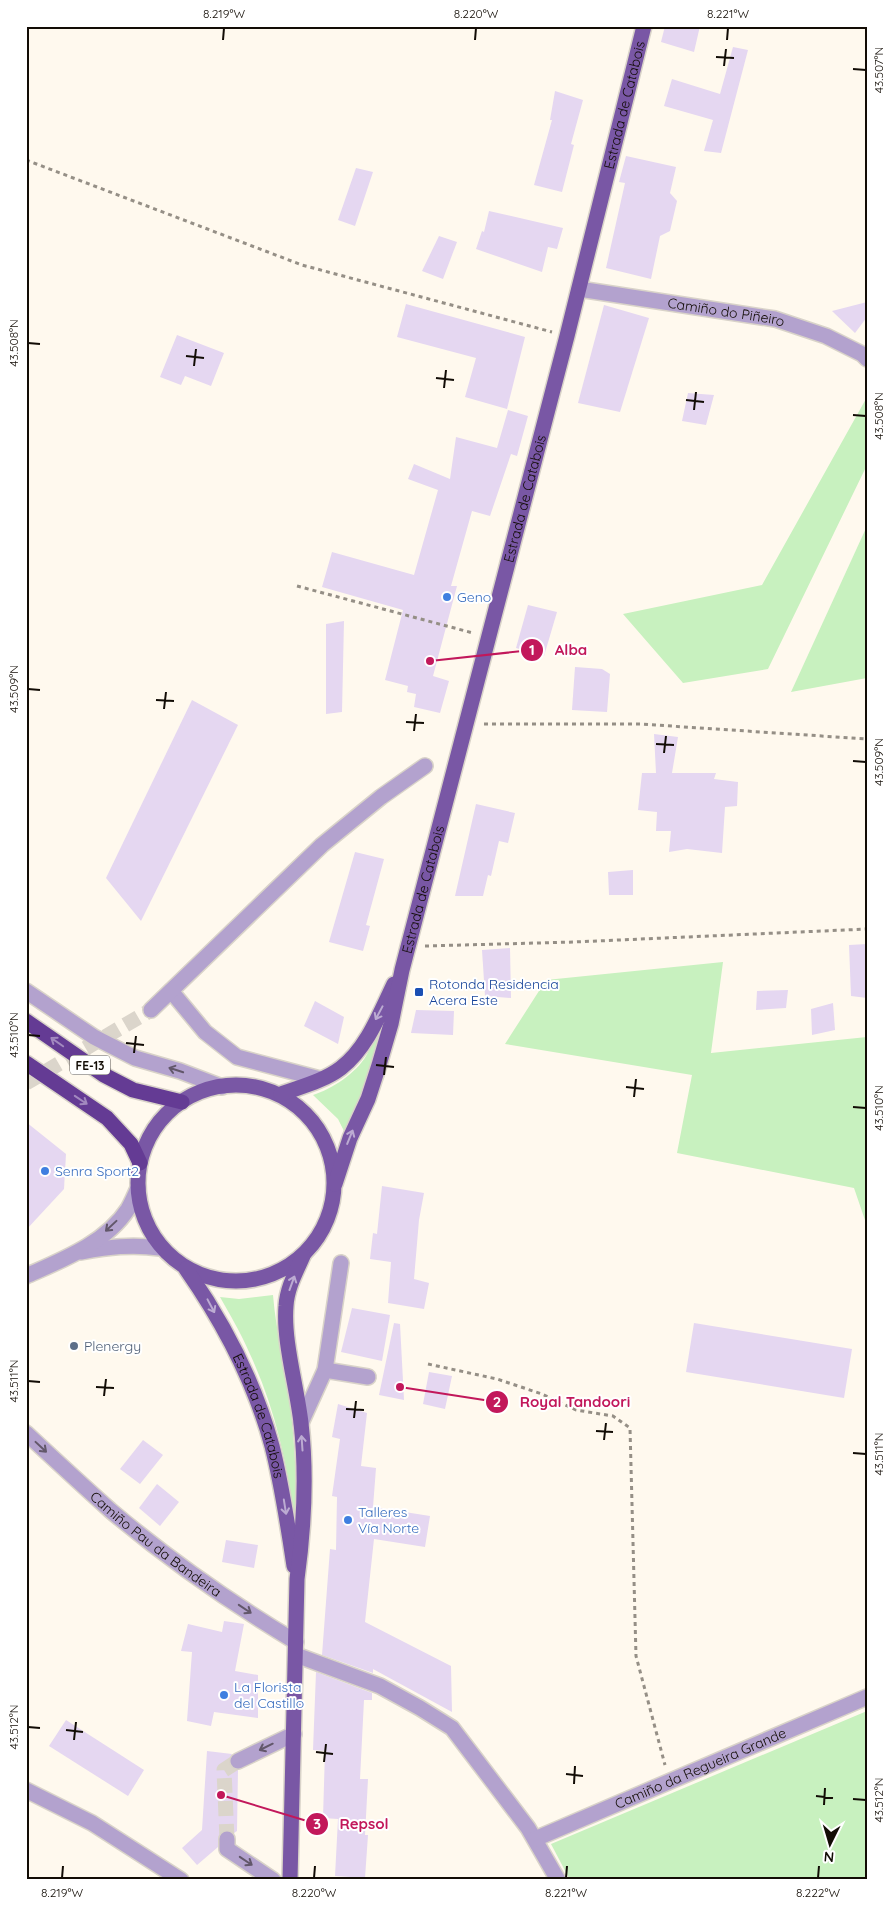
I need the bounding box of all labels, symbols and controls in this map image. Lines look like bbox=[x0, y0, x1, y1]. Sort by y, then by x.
text: 8.219°W bbox=[203, 6, 245, 21]
text: 8.220°W bbox=[454, 6, 499, 21]
text: 8.221°W bbox=[707, 6, 749, 21]
street label: Estrada de Catabois bbox=[600, 39, 649, 171]
text: 43.507°N bbox=[871, 47, 886, 93]
street label: Camiño do Piñeiro bbox=[666, 294, 787, 331]
text: 43.508°N bbox=[6, 319, 21, 367]
text: 43.508°N bbox=[871, 392, 886, 440]
street label: Estrada de Catabois bbox=[499, 433, 550, 564]
place label: Geno bbox=[457, 588, 491, 606]
marker: Geno bbox=[441, 591, 453, 603]
callout: Alba bbox=[520, 635, 597, 665]
text: 1 bbox=[529, 640, 535, 659]
text: Alba bbox=[555, 640, 587, 659]
text: 43.509°N bbox=[6, 665, 21, 713]
text: 43.509°N bbox=[871, 738, 886, 786]
street label: Estrada de Catabois bbox=[398, 824, 448, 955]
place label: Rotonda Residencia Acera Este bbox=[429, 975, 559, 1009]
marker: Rotonda Residencia Acera Este bbox=[413, 986, 425, 998]
one-way arrow bbox=[374, 1005, 384, 1020]
text: 43.510°N bbox=[6, 1012, 21, 1058]
one-way arrow bbox=[50, 1037, 64, 1047]
road number: FE-13 bbox=[70, 1056, 110, 1074]
one-way arrow bbox=[168, 1065, 184, 1075]
text: 43.510°N bbox=[871, 1085, 886, 1131]
one-way arrow bbox=[74, 1095, 88, 1105]
one-way arrow bbox=[347, 1130, 356, 1145]
place label: Senra Sport2 bbox=[55, 1162, 139, 1180]
marker: Senra Sport2 bbox=[39, 1165, 51, 1177]
one-way arrow bbox=[104, 1221, 117, 1232]
one-way arrow bbox=[288, 1276, 297, 1291]
one-way arrow bbox=[207, 1298, 216, 1313]
place label: Plenergy bbox=[84, 1337, 141, 1355]
marker: Plenergy bbox=[68, 1340, 80, 1352]
street label: Estrada de Catabois bbox=[229, 1350, 288, 1480]
text: 43.511°N bbox=[6, 1360, 21, 1402]
callout: Royal Tandoori bbox=[485, 1387, 640, 1417]
text: 2 bbox=[493, 1392, 501, 1411]
text: Royal Tandoori bbox=[520, 1392, 630, 1411]
text: 43.511°N bbox=[871, 1433, 886, 1475]
one-way arrow bbox=[298, 1436, 307, 1452]
one-way arrow bbox=[35, 1441, 47, 1453]
street label: Camiño Pau da Bandeira bbox=[86, 1487, 225, 1601]
one-way arrow bbox=[280, 1498, 290, 1514]
place label: Talleres Vía Norte bbox=[358, 1503, 419, 1537]
marker: Talleres Vía Norte bbox=[342, 1514, 354, 1526]
one-way arrow bbox=[238, 1604, 252, 1614]
place label: La Florista del Castillo bbox=[234, 1678, 304, 1712]
marker: La Florista del Castillo bbox=[218, 1689, 230, 1701]
text: 43.512°N bbox=[6, 1704, 21, 1750]
street label: Camiño da Regueira Grande bbox=[612, 1724, 789, 1813]
one-way arrow bbox=[259, 1743, 274, 1753]
text: 43.512°N bbox=[871, 1777, 886, 1823]
callout: Repsol bbox=[305, 1809, 399, 1839]
text: 3 bbox=[313, 1814, 321, 1833]
text: Repsol bbox=[339, 1814, 389, 1833]
north arrow bbox=[806, 1818, 856, 1868]
text: N bbox=[823, 1848, 835, 1866]
one-way arrow bbox=[238, 1857, 252, 1867]
text: 8.219°W bbox=[41, 1885, 83, 1900]
text: 8.220°W bbox=[292, 1885, 337, 1900]
text: 8.221°W bbox=[545, 1885, 587, 1900]
text: 8.222°W bbox=[796, 1885, 840, 1900]

